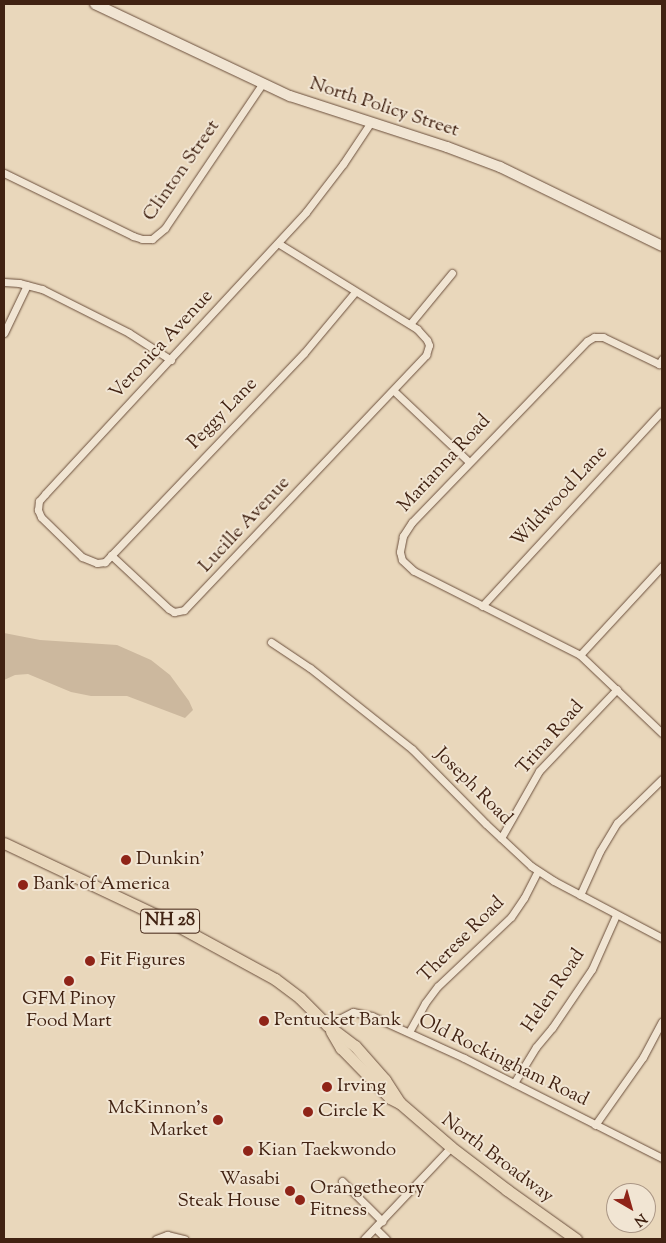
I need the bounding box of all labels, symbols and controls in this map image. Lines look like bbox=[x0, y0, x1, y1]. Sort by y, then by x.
street label: North Policy Street bbox=[307, 73, 461, 143]
street label: Clinton Street bbox=[139, 116, 225, 226]
street label: Veronica Avenue bbox=[105, 286, 219, 404]
street label: Peggy Lane bbox=[183, 373, 263, 455]
street label: Marianna Road bbox=[394, 410, 496, 518]
street label: Wildwood Lane bbox=[507, 442, 613, 552]
street label: Lucille Avenue bbox=[195, 472, 295, 578]
street label: Trina Road bbox=[513, 696, 589, 780]
street label: Joseph Road bbox=[429, 743, 517, 831]
place label: Dunkin' bbox=[136, 849, 205, 871]
marker: Dunkin' bbox=[120, 854, 132, 866]
place label: Bank of America bbox=[33, 874, 170, 896]
marker: Bank of America bbox=[17, 879, 29, 891]
street label: Therese Road bbox=[414, 892, 510, 988]
road number: NH 28 bbox=[140, 906, 200, 936]
street label: Helen Road bbox=[518, 945, 590, 1037]
place label: Fit Figures bbox=[100, 950, 185, 972]
marker: Fit Figures bbox=[84, 955, 96, 967]
marker: GFM Pinoy Food Mart bbox=[63, 975, 75, 987]
place label: GFM Pinoy Food Mart bbox=[22, 989, 116, 1033]
place label: Pentucket Bank bbox=[274, 1010, 401, 1032]
street label: Old Rockingham Road bbox=[414, 1010, 592, 1112]
marker: Pentucket Bank bbox=[258, 1015, 270, 1027]
place label: Irving bbox=[337, 1076, 386, 1098]
marker: Irving bbox=[321, 1081, 333, 1093]
place label: McKinnon's Market bbox=[108, 1098, 208, 1142]
place label: Circle K bbox=[318, 1101, 386, 1123]
marker: Circle K bbox=[302, 1106, 314, 1118]
street label: North Broadway bbox=[436, 1109, 558, 1209]
marker: McKinnon's Market bbox=[212, 1114, 224, 1126]
place label: Kian Taekwondo bbox=[258, 1140, 396, 1162]
marker: Kian Taekwondo bbox=[242, 1145, 254, 1157]
place label: Wasabi Steak House bbox=[177, 1169, 280, 1213]
place label: Orangetheory Fitness bbox=[310, 1178, 424, 1222]
north arrow bbox=[606, 1183, 656, 1233]
marker: Wasabi Steak House bbox=[284, 1185, 296, 1197]
marker: Orangetheory Fitness bbox=[294, 1194, 306, 1206]
text: N bbox=[629, 1208, 650, 1230]

